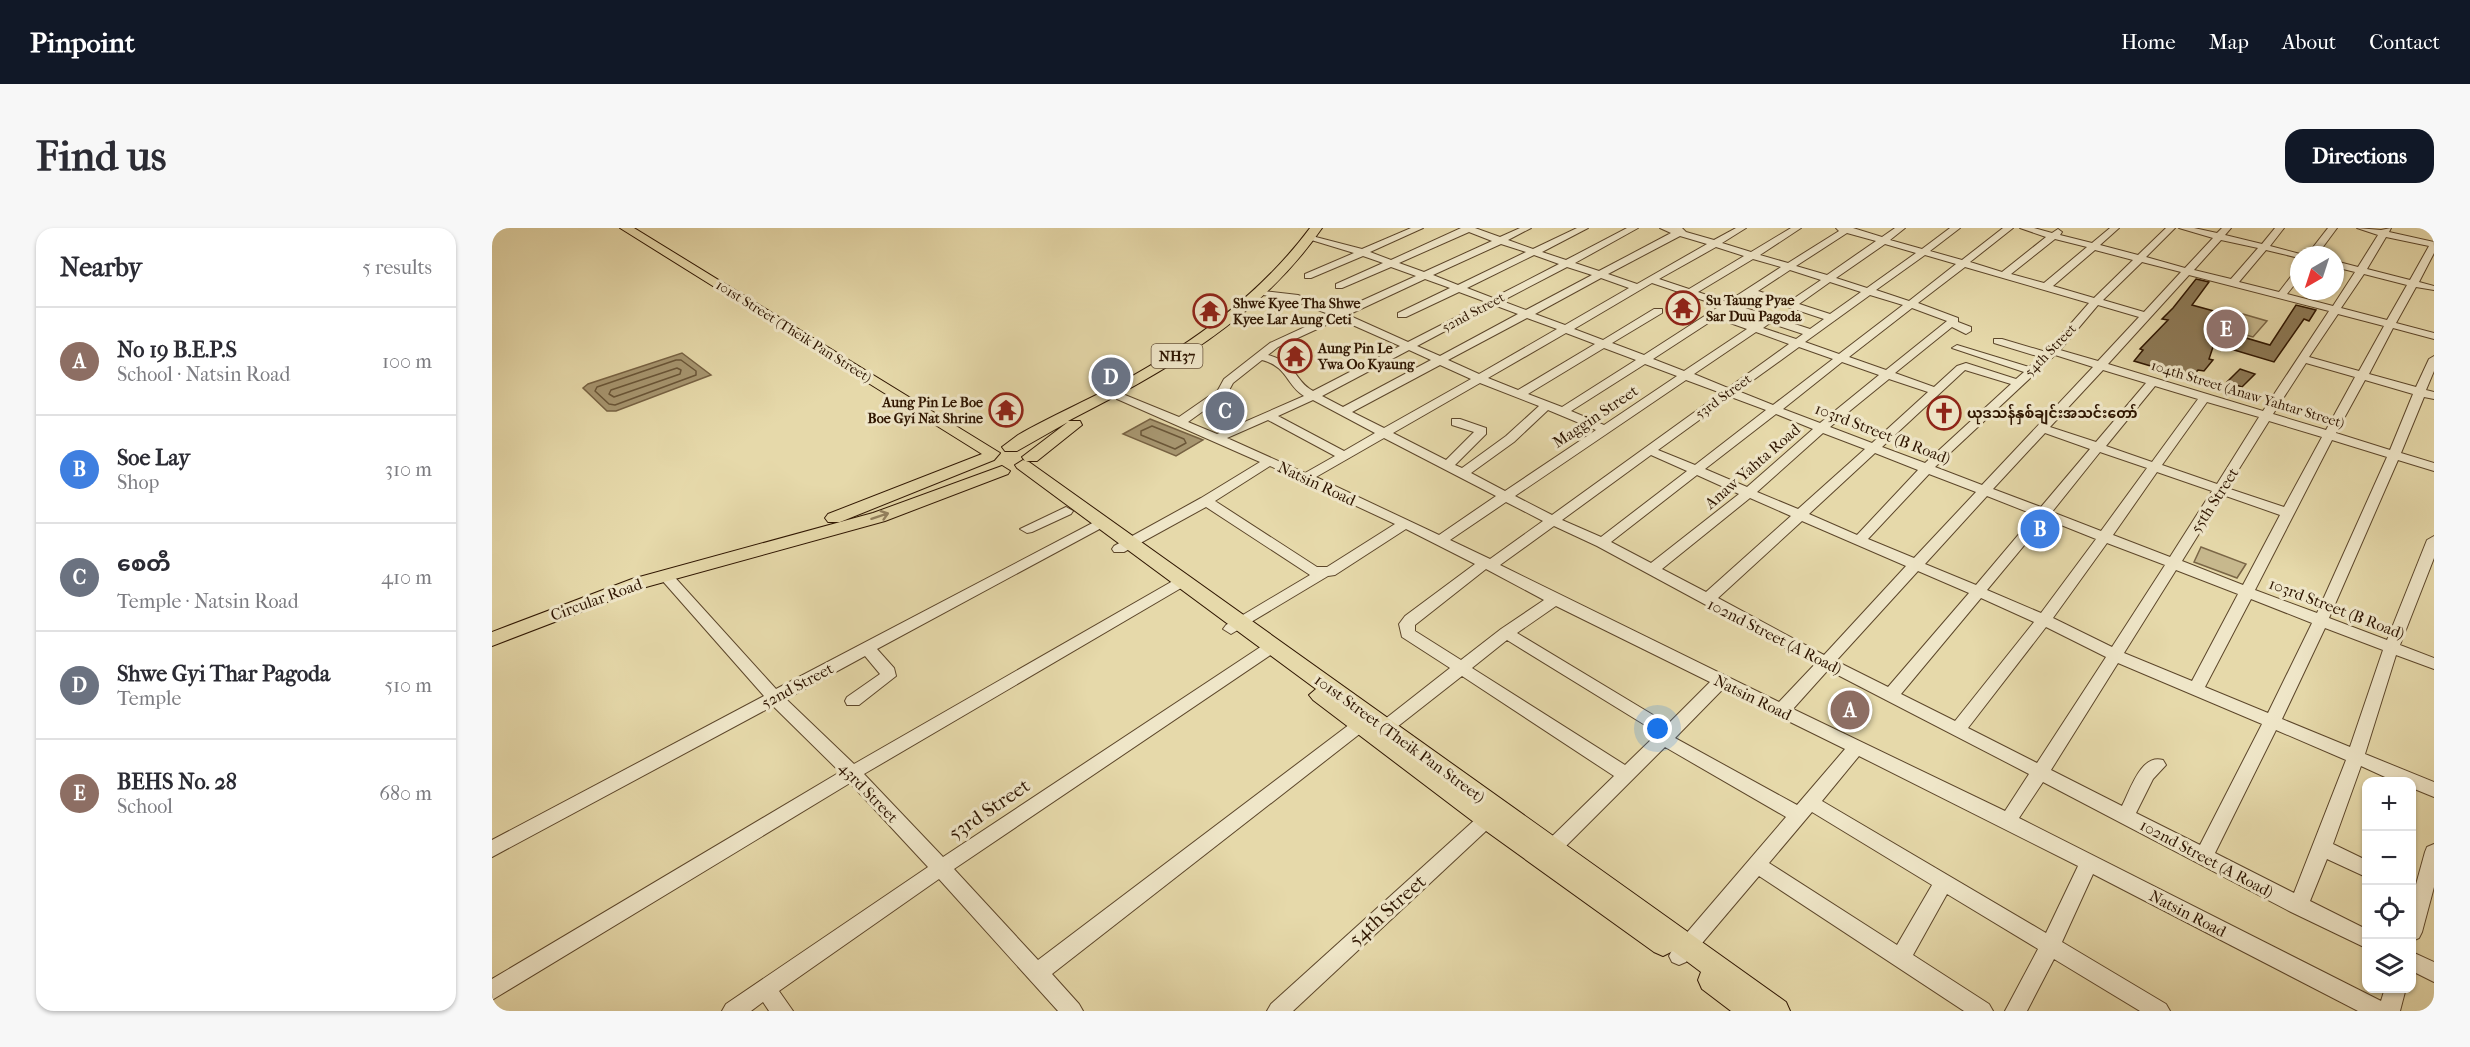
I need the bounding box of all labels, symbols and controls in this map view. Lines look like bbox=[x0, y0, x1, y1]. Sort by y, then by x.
text: Pinpoint bbox=[30, 26, 135, 59]
text: Home bbox=[2121, 30, 2176, 54]
text: Map bbox=[2209, 30, 2249, 54]
text: About bbox=[2282, 30, 2336, 54]
text: Contact bbox=[2369, 30, 2440, 54]
button: Directions bbox=[2285, 129, 2434, 183]
text: Find us bbox=[36, 132, 166, 181]
north arrow bbox=[2290, 246, 2344, 300]
text: Nearby bbox=[60, 252, 142, 283]
text: 5 results bbox=[362, 256, 432, 279]
street label: 101st Street (Theik Pan Street) bbox=[713, 276, 875, 386]
street label: 52nd Street bbox=[1439, 289, 1508, 336]
temple icon: Su Taung Pyae Sar Duu Pagoda bbox=[1665, 290, 1701, 326]
place label: Su Taung Pyae Sar Duu Pagoda bbox=[1706, 292, 1802, 325]
temple icon: Shwe Kyee Tha Shwe Kyee Lar Aung Ceti bbox=[1192, 293, 1228, 329]
place label: Shwe Kyee Tha Shwe Kyee Lar Aung Ceti bbox=[1233, 295, 1361, 328]
pin: E bbox=[2206, 306, 2246, 352]
street label: 54th Street bbox=[2021, 320, 2080, 380]
text: No 19 B.E.P.S bbox=[117, 337, 237, 363]
temple icon: Aung Pin Le Ywa Oo Kyaung bbox=[1277, 338, 1313, 374]
place label: Aung Pin Le Ywa Oo Kyaung bbox=[1317, 340, 1415, 373]
road number: NH37 bbox=[1152, 344, 1202, 368]
text: A bbox=[73, 350, 86, 373]
text: 100 m bbox=[382, 350, 432, 373]
pin: D bbox=[1092, 354, 1130, 400]
street label: 104th Street (Anaw Yahtar Street) bbox=[2149, 357, 2347, 432]
text: School · Natsin Road bbox=[117, 363, 290, 386]
street label: 53rd Street bbox=[1692, 370, 1755, 422]
street label: Maggin Street bbox=[1549, 381, 1642, 452]
pin: C bbox=[1206, 388, 1244, 434]
temple icon: Aung Pin Le Boe Boe Gyi Nat Shrine bbox=[988, 392, 1024, 428]
place label: Aung Pin Le Boe Boe Gyi Nat Shrine bbox=[868, 394, 983, 427]
church icon: ယုဒသန်နှစ်ချင်းအသင်းတော် bbox=[1926, 395, 1962, 431]
street label: 103rd Street (B Road) bbox=[1812, 399, 1953, 468]
place label: ယုဒသန်နှစ်ချင်းအသင်းတော် bbox=[1967, 403, 2138, 425]
street label: Anaw Yahta Road bbox=[1700, 420, 1804, 514]
text: Soe Lay bbox=[117, 445, 190, 471]
street label: Natsin Road bbox=[1275, 457, 1359, 510]
text: B bbox=[73, 458, 86, 481]
text: 310 m bbox=[385, 458, 432, 481]
street label: 55th Street bbox=[2186, 464, 2243, 537]
text: Shop bbox=[117, 471, 159, 494]
pin: B bbox=[2020, 506, 2060, 552]
one-way arrow bbox=[870, 510, 889, 521]
text: စေတီ bbox=[117, 551, 171, 577]
text: C bbox=[73, 566, 86, 589]
text: 410 m bbox=[381, 566, 432, 589]
street label: Circular Road bbox=[548, 574, 645, 625]
street label: 103rd Street (B Road) bbox=[2266, 574, 2407, 643]
text: Temple · Natsin Road bbox=[117, 590, 299, 613]
street label: 102nd Street (A Road) bbox=[1705, 594, 1845, 679]
street label: 52nd Street bbox=[758, 658, 837, 712]
text: Shwe Gyi Thar Pagoda bbox=[117, 661, 330, 687]
street label: 101st Street (Theik Pan Street) bbox=[1311, 670, 1489, 807]
street label: Natsin Road bbox=[1711, 671, 1795, 724]
text: D bbox=[72, 674, 87, 697]
text: 510 m bbox=[384, 674, 432, 697]
text: Temple bbox=[117, 687, 181, 710]
pin: A bbox=[1830, 688, 1870, 732]
your location bbox=[1643, 714, 1672, 743]
street label: 43rd Street bbox=[835, 758, 902, 827]
text: BEHS No. 28 bbox=[117, 769, 237, 795]
street label: 53rd Street bbox=[944, 774, 1034, 845]
map controls bbox=[2362, 777, 2416, 993]
button: + bbox=[2362, 777, 2416, 831]
text: E bbox=[73, 782, 86, 805]
text: 680 m bbox=[379, 782, 432, 805]
text: School bbox=[117, 795, 173, 818]
street label: 102nd Street (A Road) bbox=[2137, 815, 2277, 902]
button: − bbox=[2362, 831, 2416, 885]
street label: 54th Street bbox=[1344, 870, 1431, 951]
button: locate bbox=[2362, 885, 2416, 939]
street label: Natsin Road bbox=[2146, 886, 2230, 941]
button: layers bbox=[2362, 939, 2416, 993]

